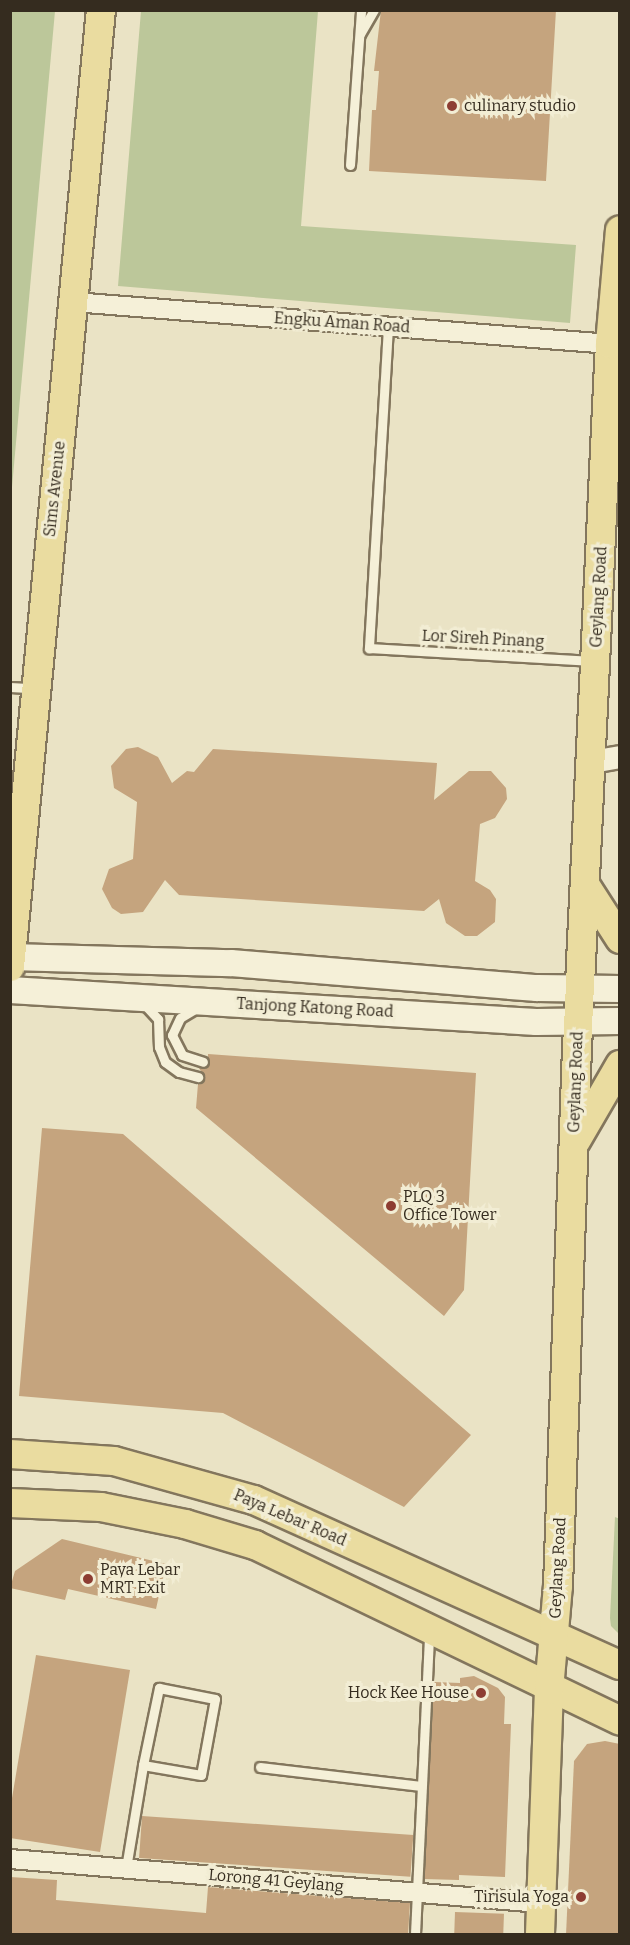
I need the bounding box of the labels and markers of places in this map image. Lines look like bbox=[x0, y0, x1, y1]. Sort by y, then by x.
place label: culinary studio bbox=[464, 96, 576, 116]
marker: culinary studio bbox=[445, 99, 459, 113]
place label: PLQ 3 Office Tower bbox=[403, 1187, 497, 1225]
marker: PLQ 3 Office Tower bbox=[384, 1199, 398, 1213]
place label: Paya Lebar MRT Exit bbox=[100, 1560, 180, 1598]
marker: Paya Lebar MRT Exit bbox=[81, 1572, 95, 1586]
place label: Hock Kee House bbox=[348, 1683, 469, 1703]
marker: Hock Kee House bbox=[474, 1686, 488, 1700]
place label: Tirisula Yoga bbox=[474, 1887, 569, 1907]
marker: Tirisula Yoga bbox=[574, 1890, 588, 1904]

